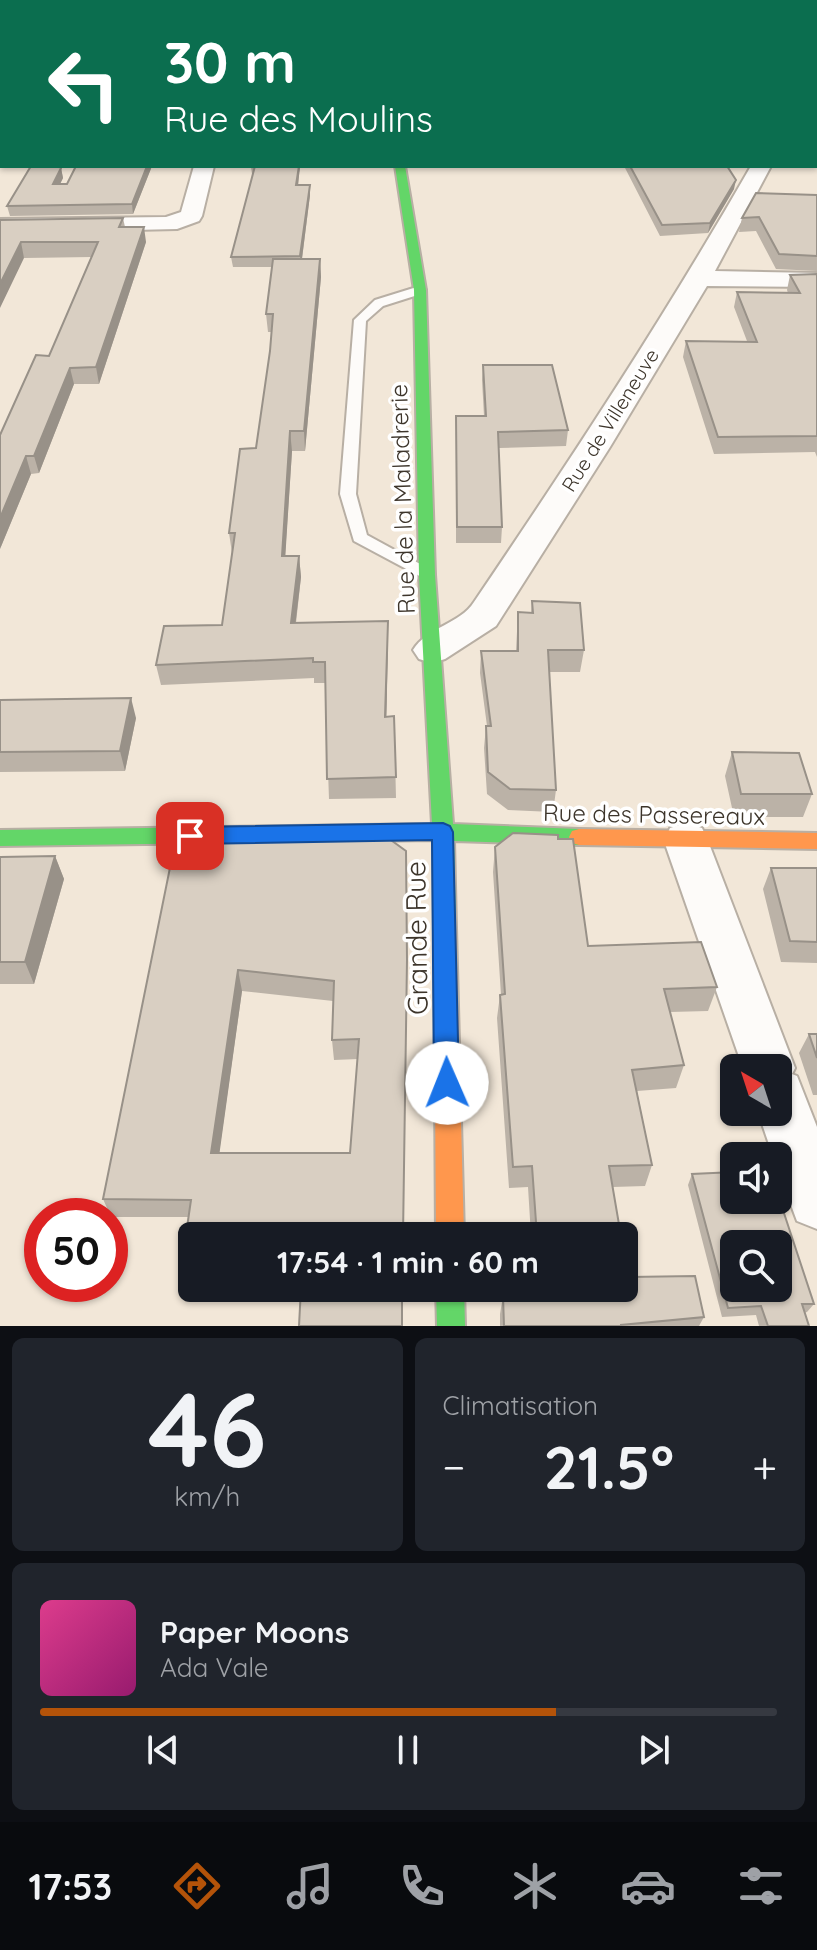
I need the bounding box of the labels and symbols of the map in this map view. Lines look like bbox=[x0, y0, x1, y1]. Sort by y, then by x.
street label: Rue de Villeneuve bbox=[556, 344, 664, 496]
street label: Rue de la Maladrerie bbox=[383, 383, 421, 615]
street label: Rue des Passereaux bbox=[543, 797, 765, 831]
pin bbox=[156, 802, 224, 870]
street label: Grande Rue bbox=[397, 861, 435, 1015]
position arrow bbox=[405, 1041, 489, 1125]
north arrow bbox=[720, 1054, 792, 1126]
speed limit sign: 50 bbox=[24, 1198, 128, 1302]

